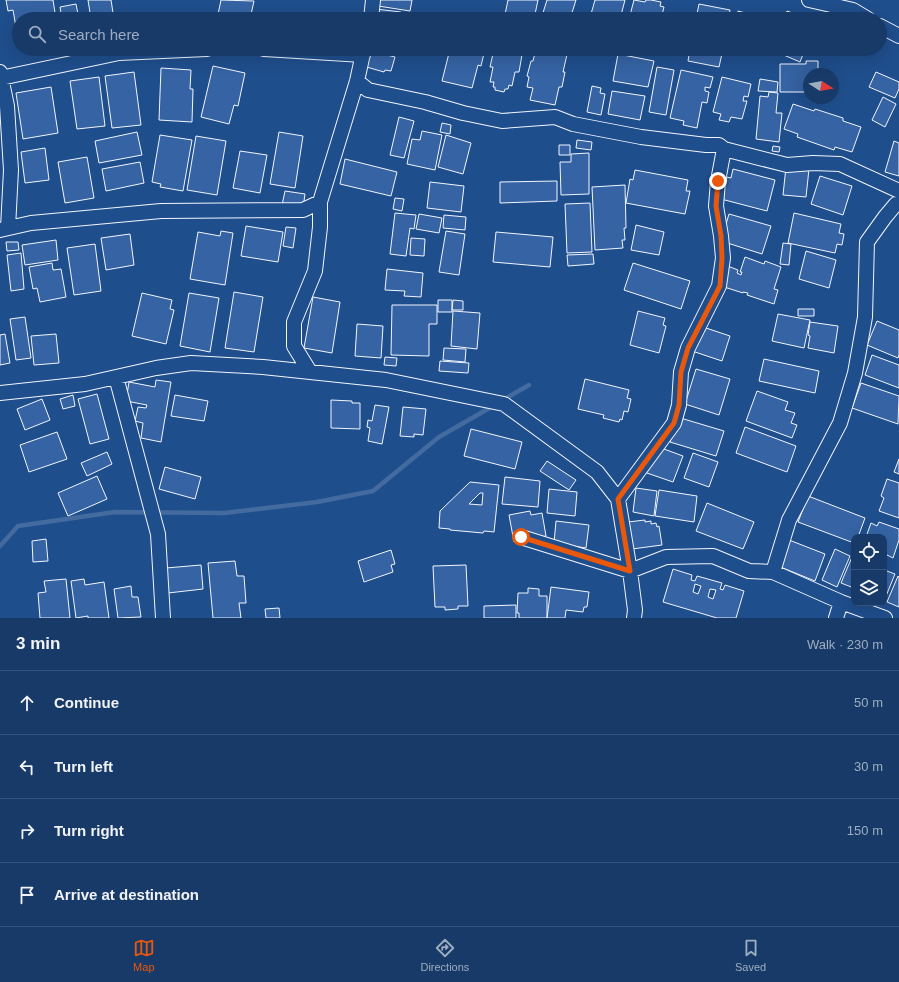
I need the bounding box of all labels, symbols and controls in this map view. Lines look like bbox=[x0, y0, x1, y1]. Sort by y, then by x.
search box bbox=[12, 12, 887, 56]
icon: search bbox=[26, 23, 48, 45]
text: Search here bbox=[58, 26, 140, 43]
north arrow bbox=[803, 68, 839, 104]
route end bbox=[709, 172, 727, 190]
route start bbox=[512, 528, 530, 546]
map controls bbox=[851, 534, 887, 606]
button: locate bbox=[851, 534, 887, 570]
button: layers bbox=[851, 570, 887, 606]
text: 3 min bbox=[16, 634, 60, 653]
text: Walk · 230 m bbox=[807, 637, 883, 652]
icon: ahead bbox=[16, 692, 38, 714]
text: Continue bbox=[54, 694, 119, 711]
text: 50 m bbox=[854, 695, 883, 710]
icon: left bbox=[16, 756, 38, 778]
text: Turn left bbox=[54, 758, 113, 775]
text: 30 m bbox=[854, 759, 883, 774]
icon: right bbox=[16, 820, 38, 842]
text: Turn right bbox=[54, 822, 124, 839]
text: 150 m bbox=[847, 823, 883, 838]
icon: arrive bbox=[16, 884, 38, 906]
text: Arrive at destination bbox=[54, 886, 199, 903]
tab: Map bbox=[133, 937, 155, 973]
tab: Directions bbox=[420, 937, 469, 973]
tab: Saved bbox=[735, 937, 766, 973]

